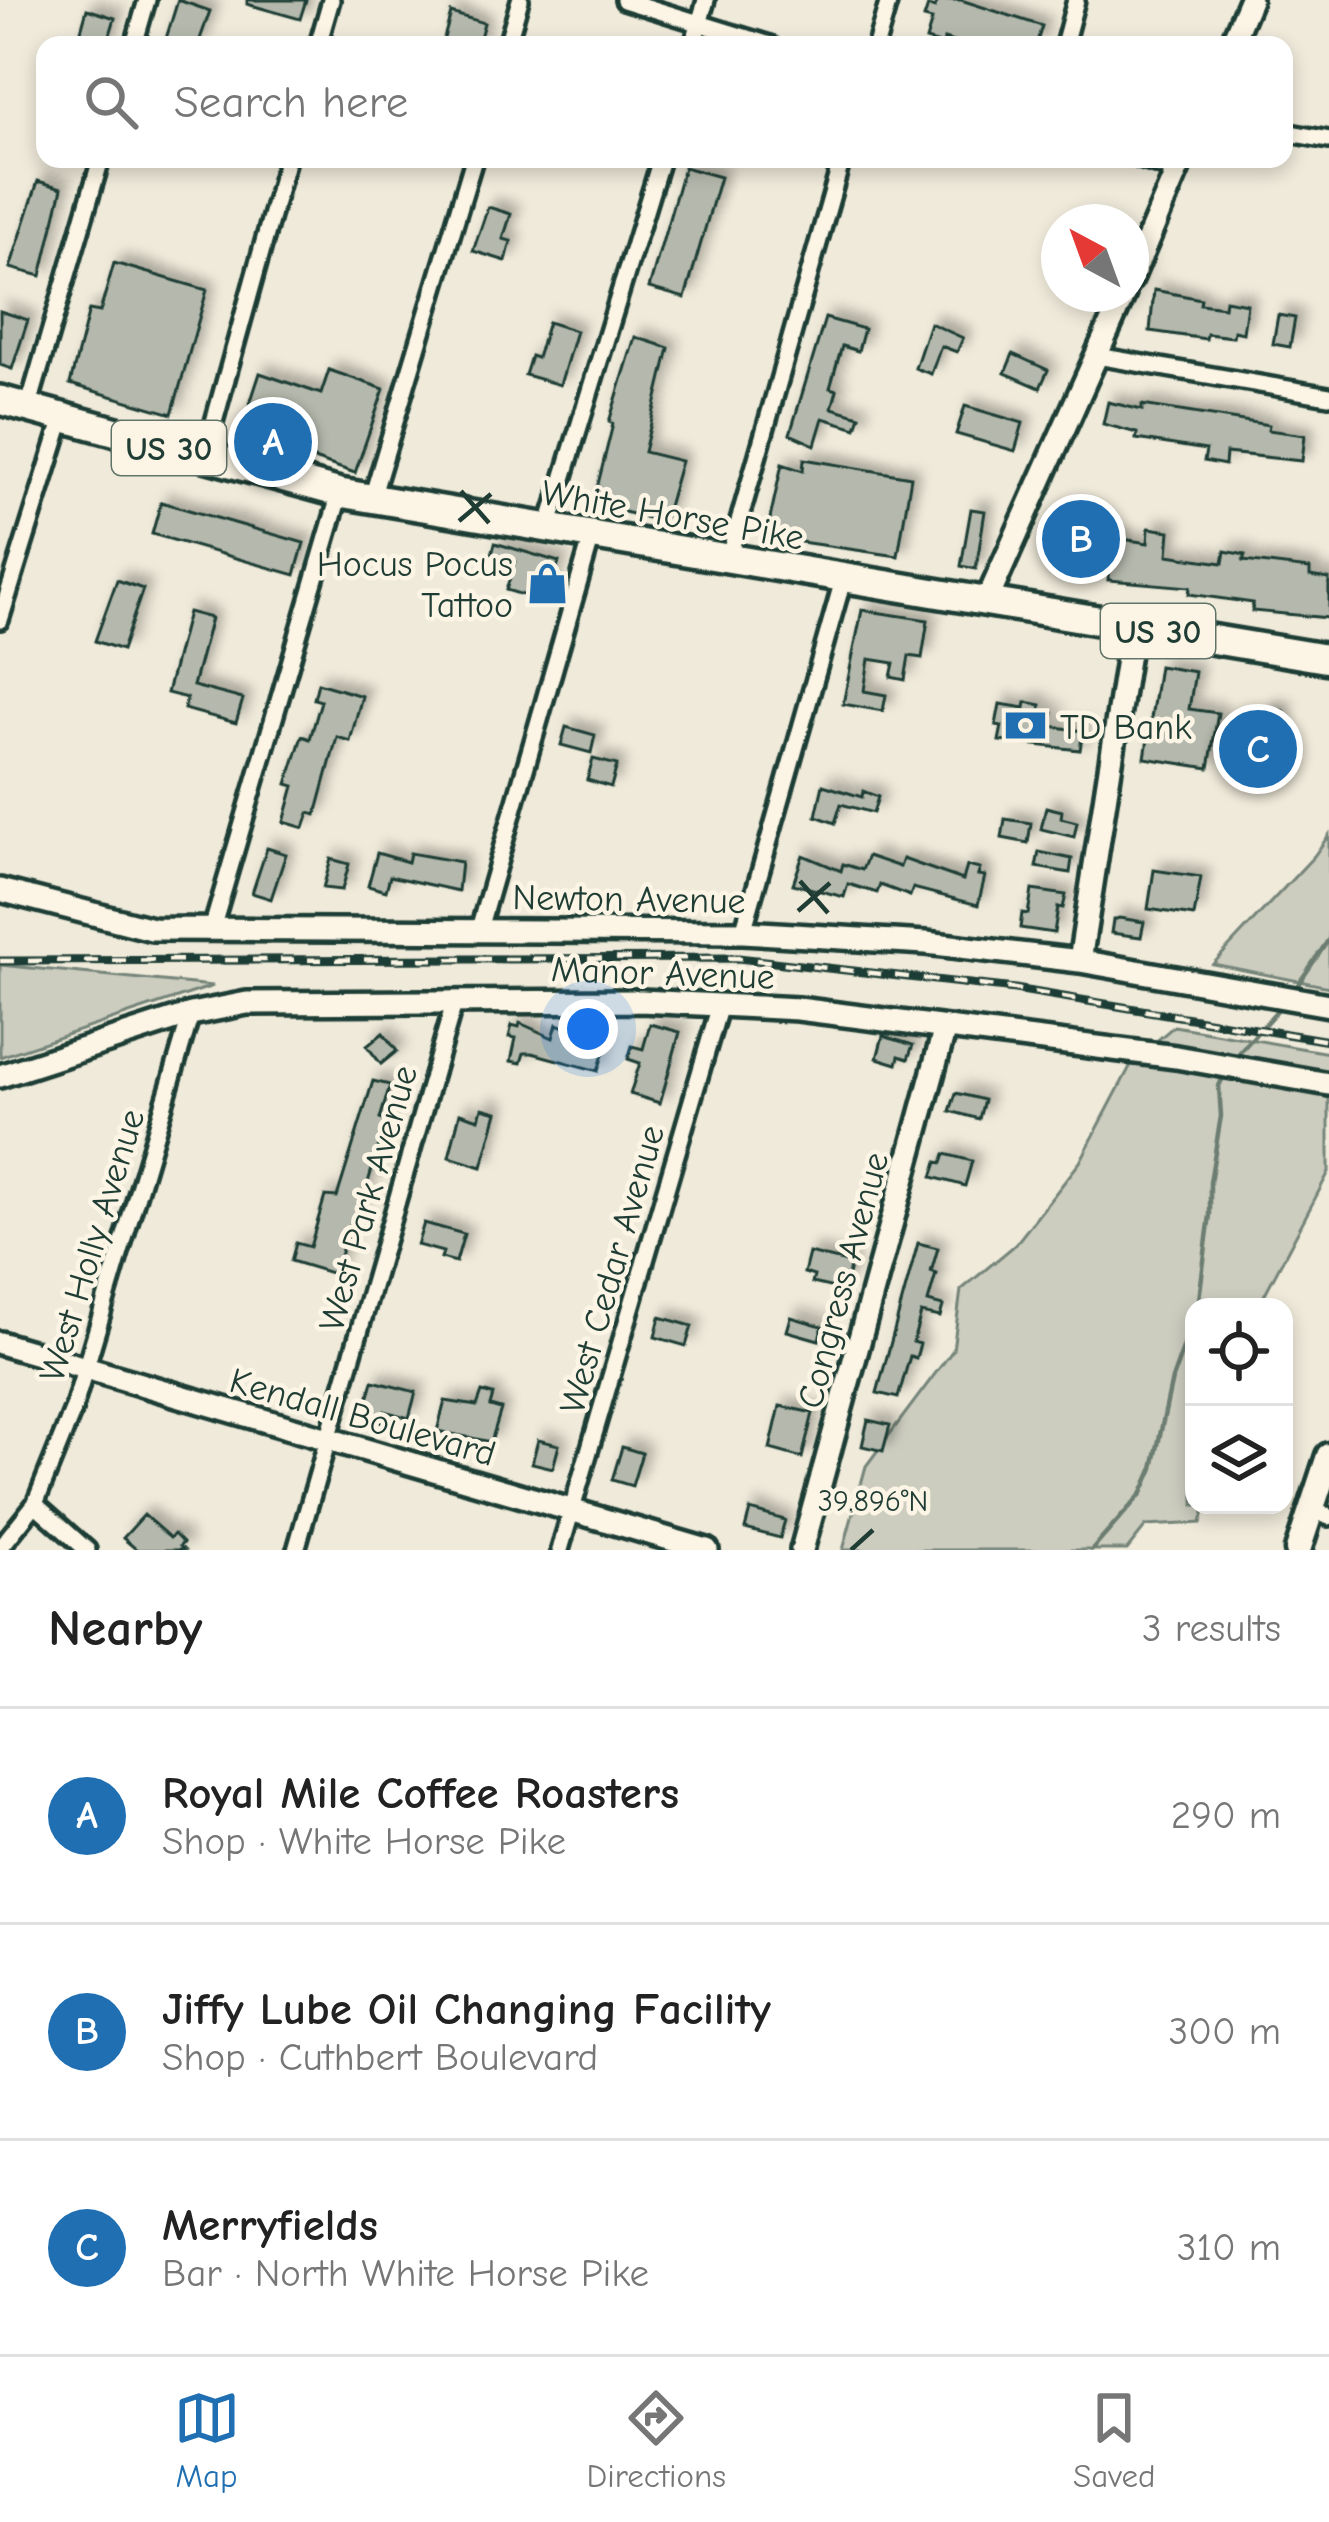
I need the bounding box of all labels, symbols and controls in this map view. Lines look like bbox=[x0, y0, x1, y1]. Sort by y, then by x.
search box bbox=[36, 36, 1293, 168]
icon: search bbox=[78, 69, 144, 135]
text: Search here bbox=[174, 76, 408, 128]
north arrow bbox=[1041, 204, 1149, 312]
pin: A bbox=[234, 397, 312, 487]
road number: US 30 bbox=[112, 421, 226, 475]
street label: White Horse Pike bbox=[539, 472, 807, 559]
pin: B bbox=[1042, 494, 1120, 584]
place label: Hocus Pocus Tattoo bbox=[317, 544, 513, 626]
shop icon: Hocus Pocus Tattoo bbox=[524, 561, 570, 607]
road number: US 30 bbox=[1101, 604, 1215, 658]
bank icon: TD Bank bbox=[1003, 703, 1049, 749]
pin: C bbox=[1219, 704, 1297, 794]
place label: TD Bank bbox=[1060, 707, 1192, 748]
street label: Newton Avenue bbox=[512, 877, 746, 922]
street label: Manor Avenue bbox=[550, 949, 775, 998]
your location bbox=[558, 999, 618, 1059]
street label: West Park Avenue bbox=[311, 1061, 426, 1336]
street label: West Holly Avenue bbox=[32, 1104, 153, 1387]
street label: West Cedar Avenue bbox=[552, 1121, 673, 1418]
street label: Congress Avenue bbox=[790, 1148, 897, 1413]
map controls bbox=[1185, 1298, 1293, 1514]
button: locate bbox=[1185, 1298, 1293, 1406]
street label: Kendall Boulevard bbox=[225, 1360, 500, 1475]
button: layers bbox=[1185, 1406, 1293, 1514]
text: 39.896°N bbox=[818, 1484, 928, 1519]
text: Nearby bbox=[48, 1599, 202, 1658]
text: 3 results bbox=[1142, 1606, 1281, 1651]
text: Royal Mile Coffee Roasters bbox=[162, 1767, 679, 1819]
text: A bbox=[76, 1793, 98, 1838]
text: 290 m bbox=[1171, 1793, 1281, 1838]
text: Shop · White Horse Pike bbox=[162, 1819, 566, 1864]
text: Jiffy Lube Oil Changing Facility bbox=[162, 1983, 771, 2035]
text: B bbox=[75, 2009, 99, 2054]
text: 300 m bbox=[1168, 2009, 1281, 2054]
text: Shop · Cuthbert Boulevard bbox=[162, 2035, 598, 2080]
text: Merryfields bbox=[162, 2199, 378, 2251]
text: C bbox=[75, 2225, 99, 2270]
text: 310 m bbox=[1177, 2225, 1281, 2270]
text: Bar · North White Horse Pike bbox=[162, 2251, 649, 2296]
tab: Map bbox=[174, 2385, 240, 2495]
tab: Directions bbox=[587, 2385, 726, 2495]
tab: Saved bbox=[1073, 2385, 1155, 2495]

